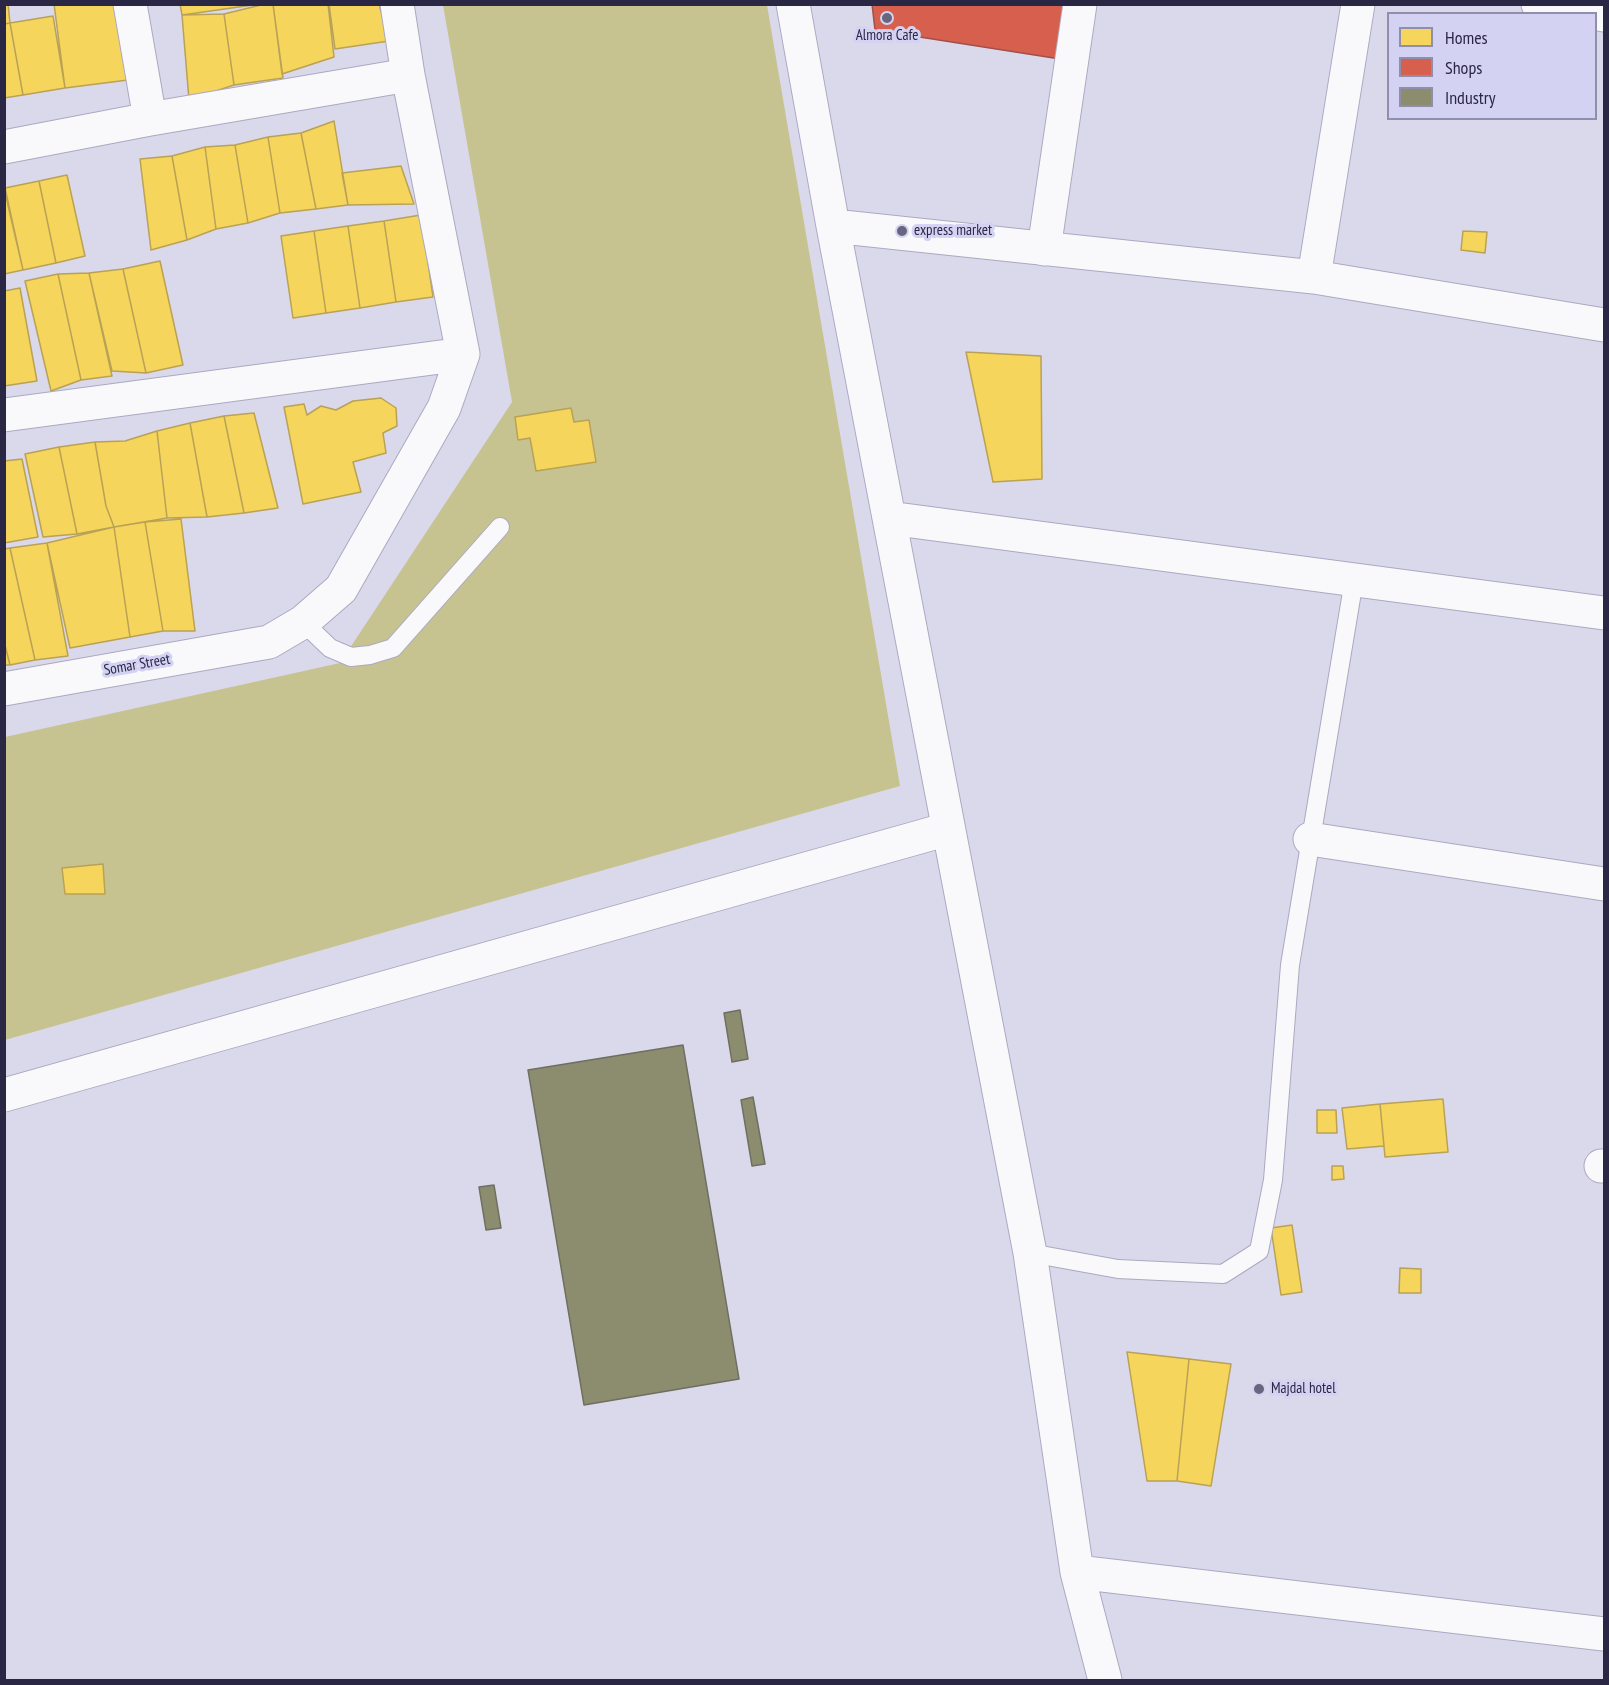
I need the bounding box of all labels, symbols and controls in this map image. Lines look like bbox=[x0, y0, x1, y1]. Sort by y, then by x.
marker: Almora Cafe bbox=[880, 11, 894, 25]
legend bbox=[1387, 12, 1597, 120]
text: Homes bbox=[1445, 26, 1488, 49]
place label: Almora Cafe bbox=[856, 27, 918, 45]
text: Shops bbox=[1445, 56, 1482, 79]
text: Industry bbox=[1445, 86, 1495, 109]
place label: express market bbox=[914, 222, 992, 240]
marker: express market bbox=[895, 224, 909, 238]
street label: Somar Street bbox=[102, 650, 172, 680]
place label: Majdal hotel bbox=[1271, 1380, 1336, 1398]
marker: Majdal hotel bbox=[1252, 1382, 1266, 1396]

